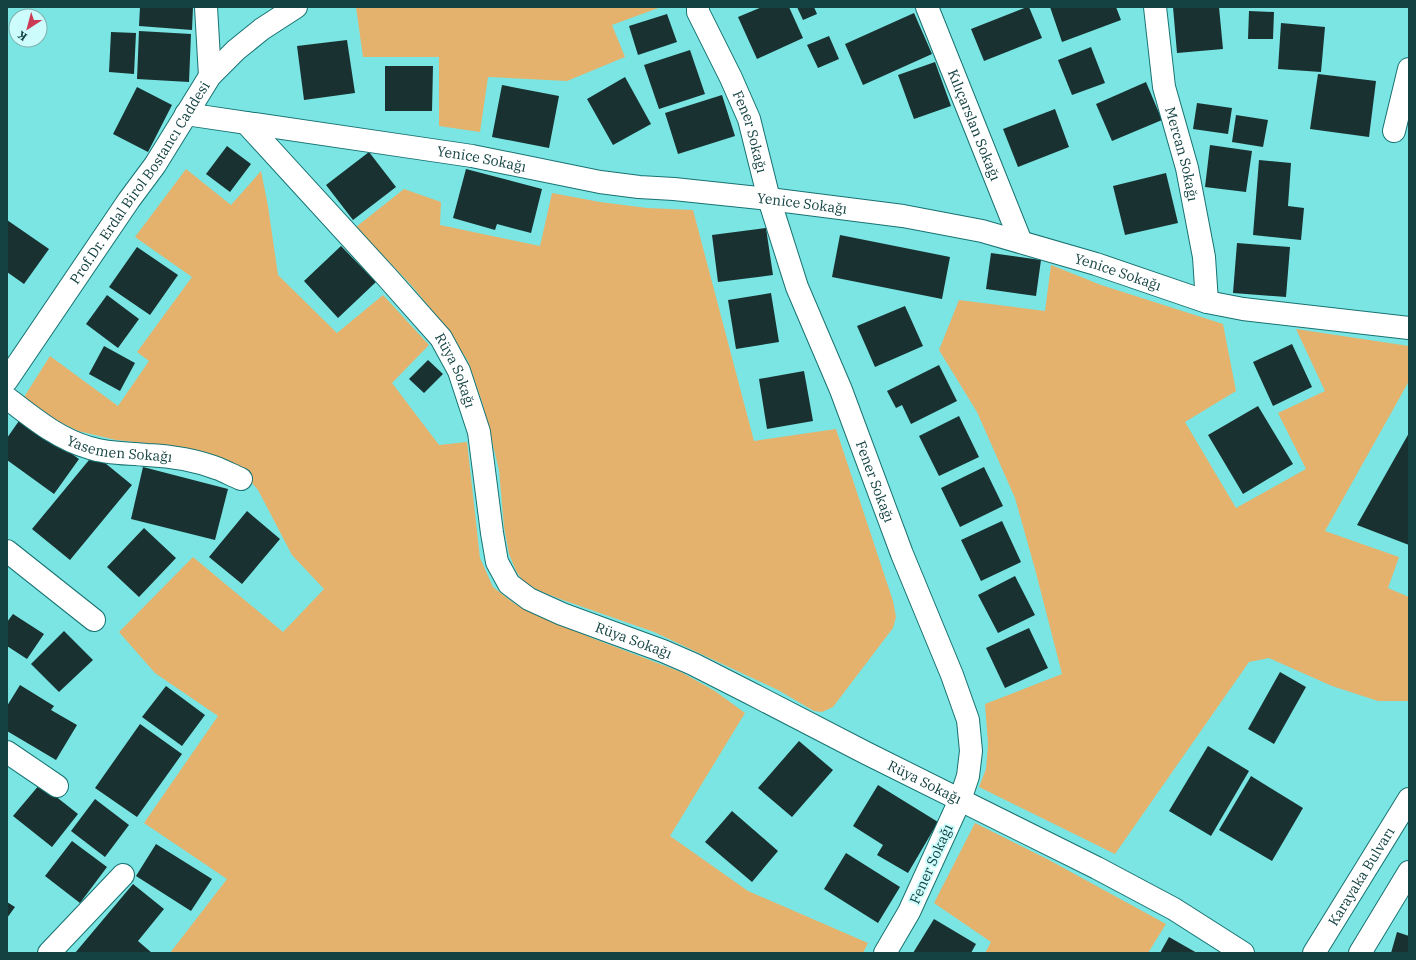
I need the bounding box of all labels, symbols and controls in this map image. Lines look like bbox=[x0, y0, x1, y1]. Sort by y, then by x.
north arrow bbox=[8, 8, 48, 48]
text: K bbox=[14, 28, 30, 44]
street label: Kılıçarslan Sokağı bbox=[944, 66, 1005, 183]
street label: Prof.Dr. Erdal Birol Bostancı Caddesi bbox=[66, 78, 214, 287]
street label: Fener Sokağı bbox=[729, 88, 771, 175]
street label: Mercan Sokağı bbox=[1161, 105, 1202, 203]
street label: Yenice Sokağı bbox=[436, 142, 528, 176]
street label: Yenice Sokağı bbox=[756, 189, 848, 218]
street label: Yenice Sokağı bbox=[1072, 249, 1164, 295]
street label: Rüya Sokağı bbox=[431, 330, 479, 410]
street label: Yasemen Sokağı bbox=[64, 431, 173, 466]
street label: Fener Sokağı bbox=[852, 438, 898, 525]
street label: Rüya Sokağı bbox=[593, 618, 675, 663]
street label: Rüya Sokağı bbox=[885, 756, 965, 808]
street label: Fener Sokağı bbox=[905, 821, 957, 907]
street label: Karayaka Bulvarı bbox=[1324, 824, 1399, 929]

